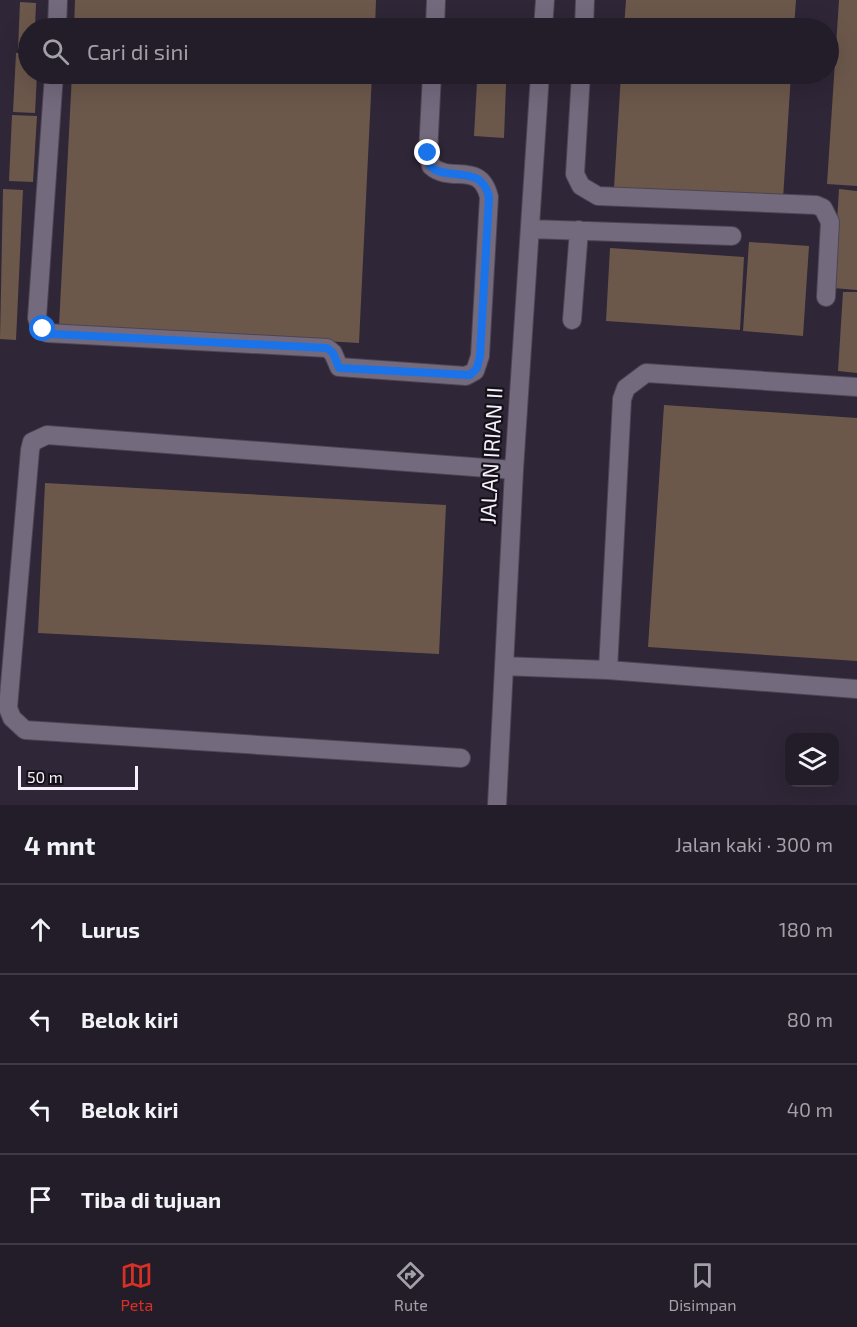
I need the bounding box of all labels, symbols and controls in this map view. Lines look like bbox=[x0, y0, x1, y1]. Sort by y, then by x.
search box bbox=[18, 18, 839, 84]
icon: search bbox=[39, 35, 72, 68]
text: Cari di sini bbox=[87, 38, 189, 64]
route end bbox=[414, 139, 440, 165]
route start bbox=[29, 315, 55, 341]
street label: JALAN IRIAN II bbox=[473, 387, 507, 525]
map controls bbox=[785, 733, 839, 787]
button: layers bbox=[785, 733, 839, 787]
scale bar bbox=[18, 763, 138, 790]
text: 50 m bbox=[27, 767, 63, 786]
text: 4 mnt bbox=[24, 829, 95, 860]
text: Jalan kaki · 300 m bbox=[675, 832, 833, 856]
icon: ahead bbox=[24, 913, 57, 946]
text: Lurus bbox=[81, 916, 140, 942]
text: 180 m bbox=[779, 917, 833, 941]
icon: left bbox=[24, 1003, 57, 1036]
text: Belok kiri bbox=[81, 1006, 178, 1032]
text: 80 m bbox=[787, 1007, 833, 1031]
icon: left bbox=[24, 1093, 57, 1126]
text: Belok kiri bbox=[81, 1096, 178, 1122]
text: 40 m bbox=[787, 1097, 833, 1121]
icon: arrive bbox=[24, 1183, 57, 1216]
text: Tiba di tujuan bbox=[81, 1186, 221, 1212]
tab: Peta bbox=[120, 1259, 153, 1314]
tab: Rute bbox=[394, 1259, 428, 1314]
tab: Disimpan bbox=[669, 1259, 737, 1314]

